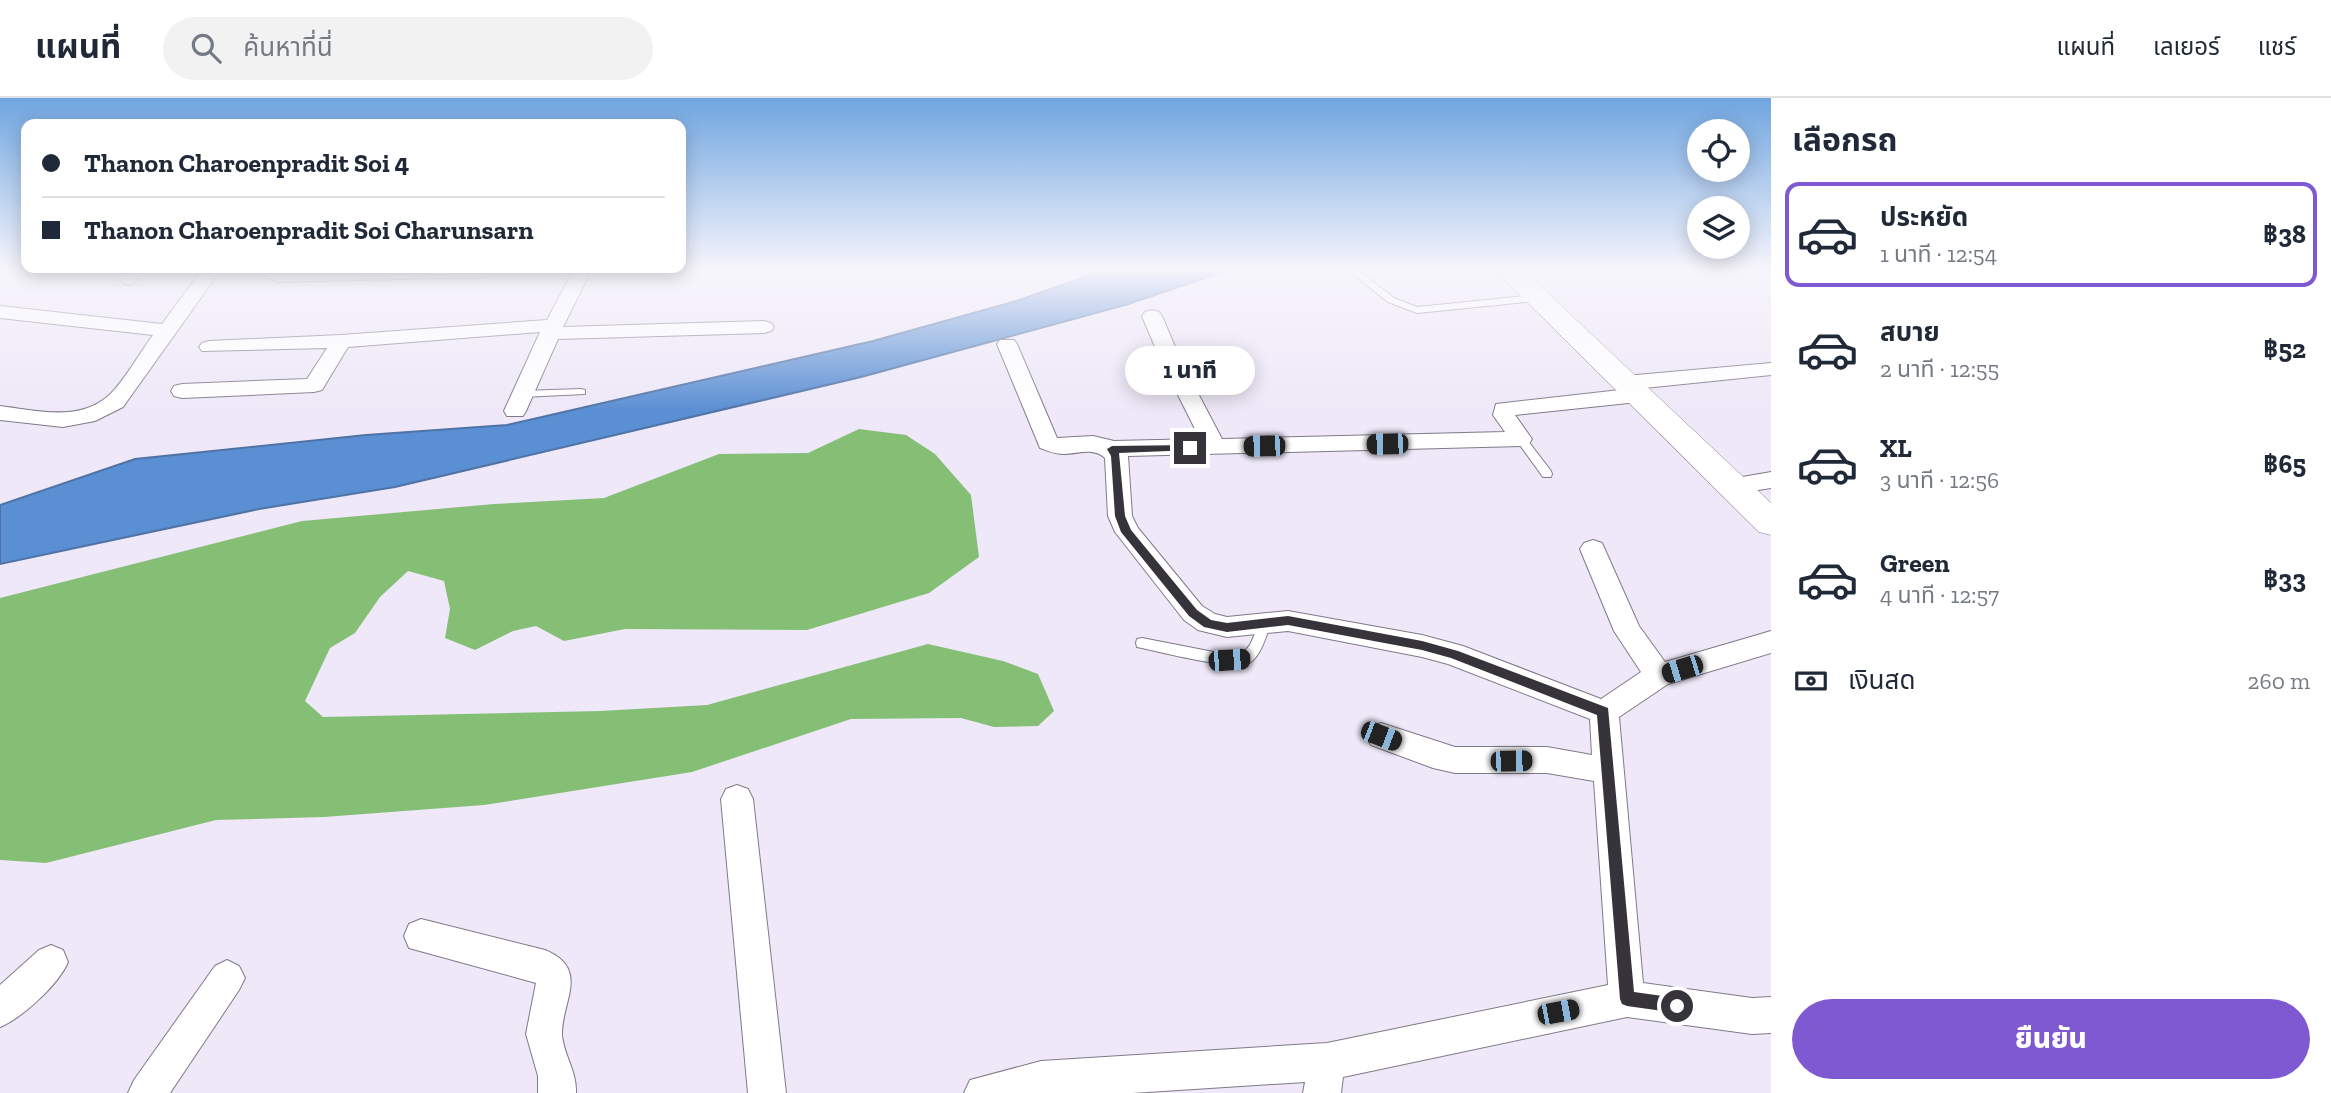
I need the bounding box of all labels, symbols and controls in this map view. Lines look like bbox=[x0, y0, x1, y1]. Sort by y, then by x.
search box bbox=[163, 17, 653, 80]
text: แผนที่ bbox=[35, 27, 121, 66]
icon: search bbox=[187, 29, 225, 67]
text: ค้นหาที่นี่ bbox=[243, 31, 333, 63]
text: แผนที่ bbox=[2057, 32, 2115, 61]
text: เลเยอร์ bbox=[2153, 32, 2220, 61]
text: แชร์ bbox=[2258, 32, 2296, 61]
map controls bbox=[1687, 119, 1750, 259]
button: locate bbox=[1687, 119, 1750, 182]
text: เลือกรถ bbox=[1792, 121, 1897, 159]
text: Thanon Charoenpradit Soi 4 bbox=[84, 147, 409, 179]
button: layers bbox=[1687, 196, 1750, 259]
text: ประหยัด bbox=[1880, 201, 1968, 233]
icon: car bbox=[1796, 203, 1859, 266]
text: Thanon Charoenpradit Soi Charunsarn bbox=[84, 214, 534, 246]
text: ฿38 bbox=[2263, 218, 2306, 250]
text: 1 นาที · 12:54 bbox=[1880, 240, 1997, 268]
text: สบาย bbox=[1880, 316, 1940, 348]
icon: car bbox=[1796, 318, 1859, 381]
text: ฿52 bbox=[2263, 333, 2306, 365]
callout: 1 นาที bbox=[1125, 346, 1255, 396]
text: 2 นาที · 12:55 bbox=[1880, 355, 1999, 383]
text: 1 นาที bbox=[1163, 356, 1217, 384]
route end bbox=[1174, 432, 1206, 464]
text: XL bbox=[1880, 432, 1912, 464]
car bbox=[1366, 433, 1409, 455]
icon: car bbox=[1796, 433, 1859, 496]
car bbox=[1243, 435, 1286, 457]
text: ฿65 bbox=[2263, 448, 2306, 480]
text: 3 นาที · 12:56 bbox=[1880, 466, 1999, 494]
text: Green bbox=[1880, 547, 1950, 579]
icon: car bbox=[1796, 548, 1859, 611]
text: ฿33 bbox=[2263, 563, 2306, 595]
text: 4 นาที · 12:57 bbox=[1880, 581, 1999, 609]
car bbox=[1208, 648, 1251, 672]
car bbox=[1659, 653, 1706, 685]
icon: cash bbox=[1792, 662, 1830, 700]
text: เงินสด bbox=[1848, 664, 1915, 696]
text: 260 m bbox=[2248, 667, 2310, 695]
car bbox=[1358, 719, 1405, 753]
car bbox=[1490, 750, 1533, 772]
route start bbox=[1661, 990, 1693, 1022]
car bbox=[1536, 998, 1581, 1026]
button: ยืนยัน bbox=[1792, 999, 2310, 1079]

